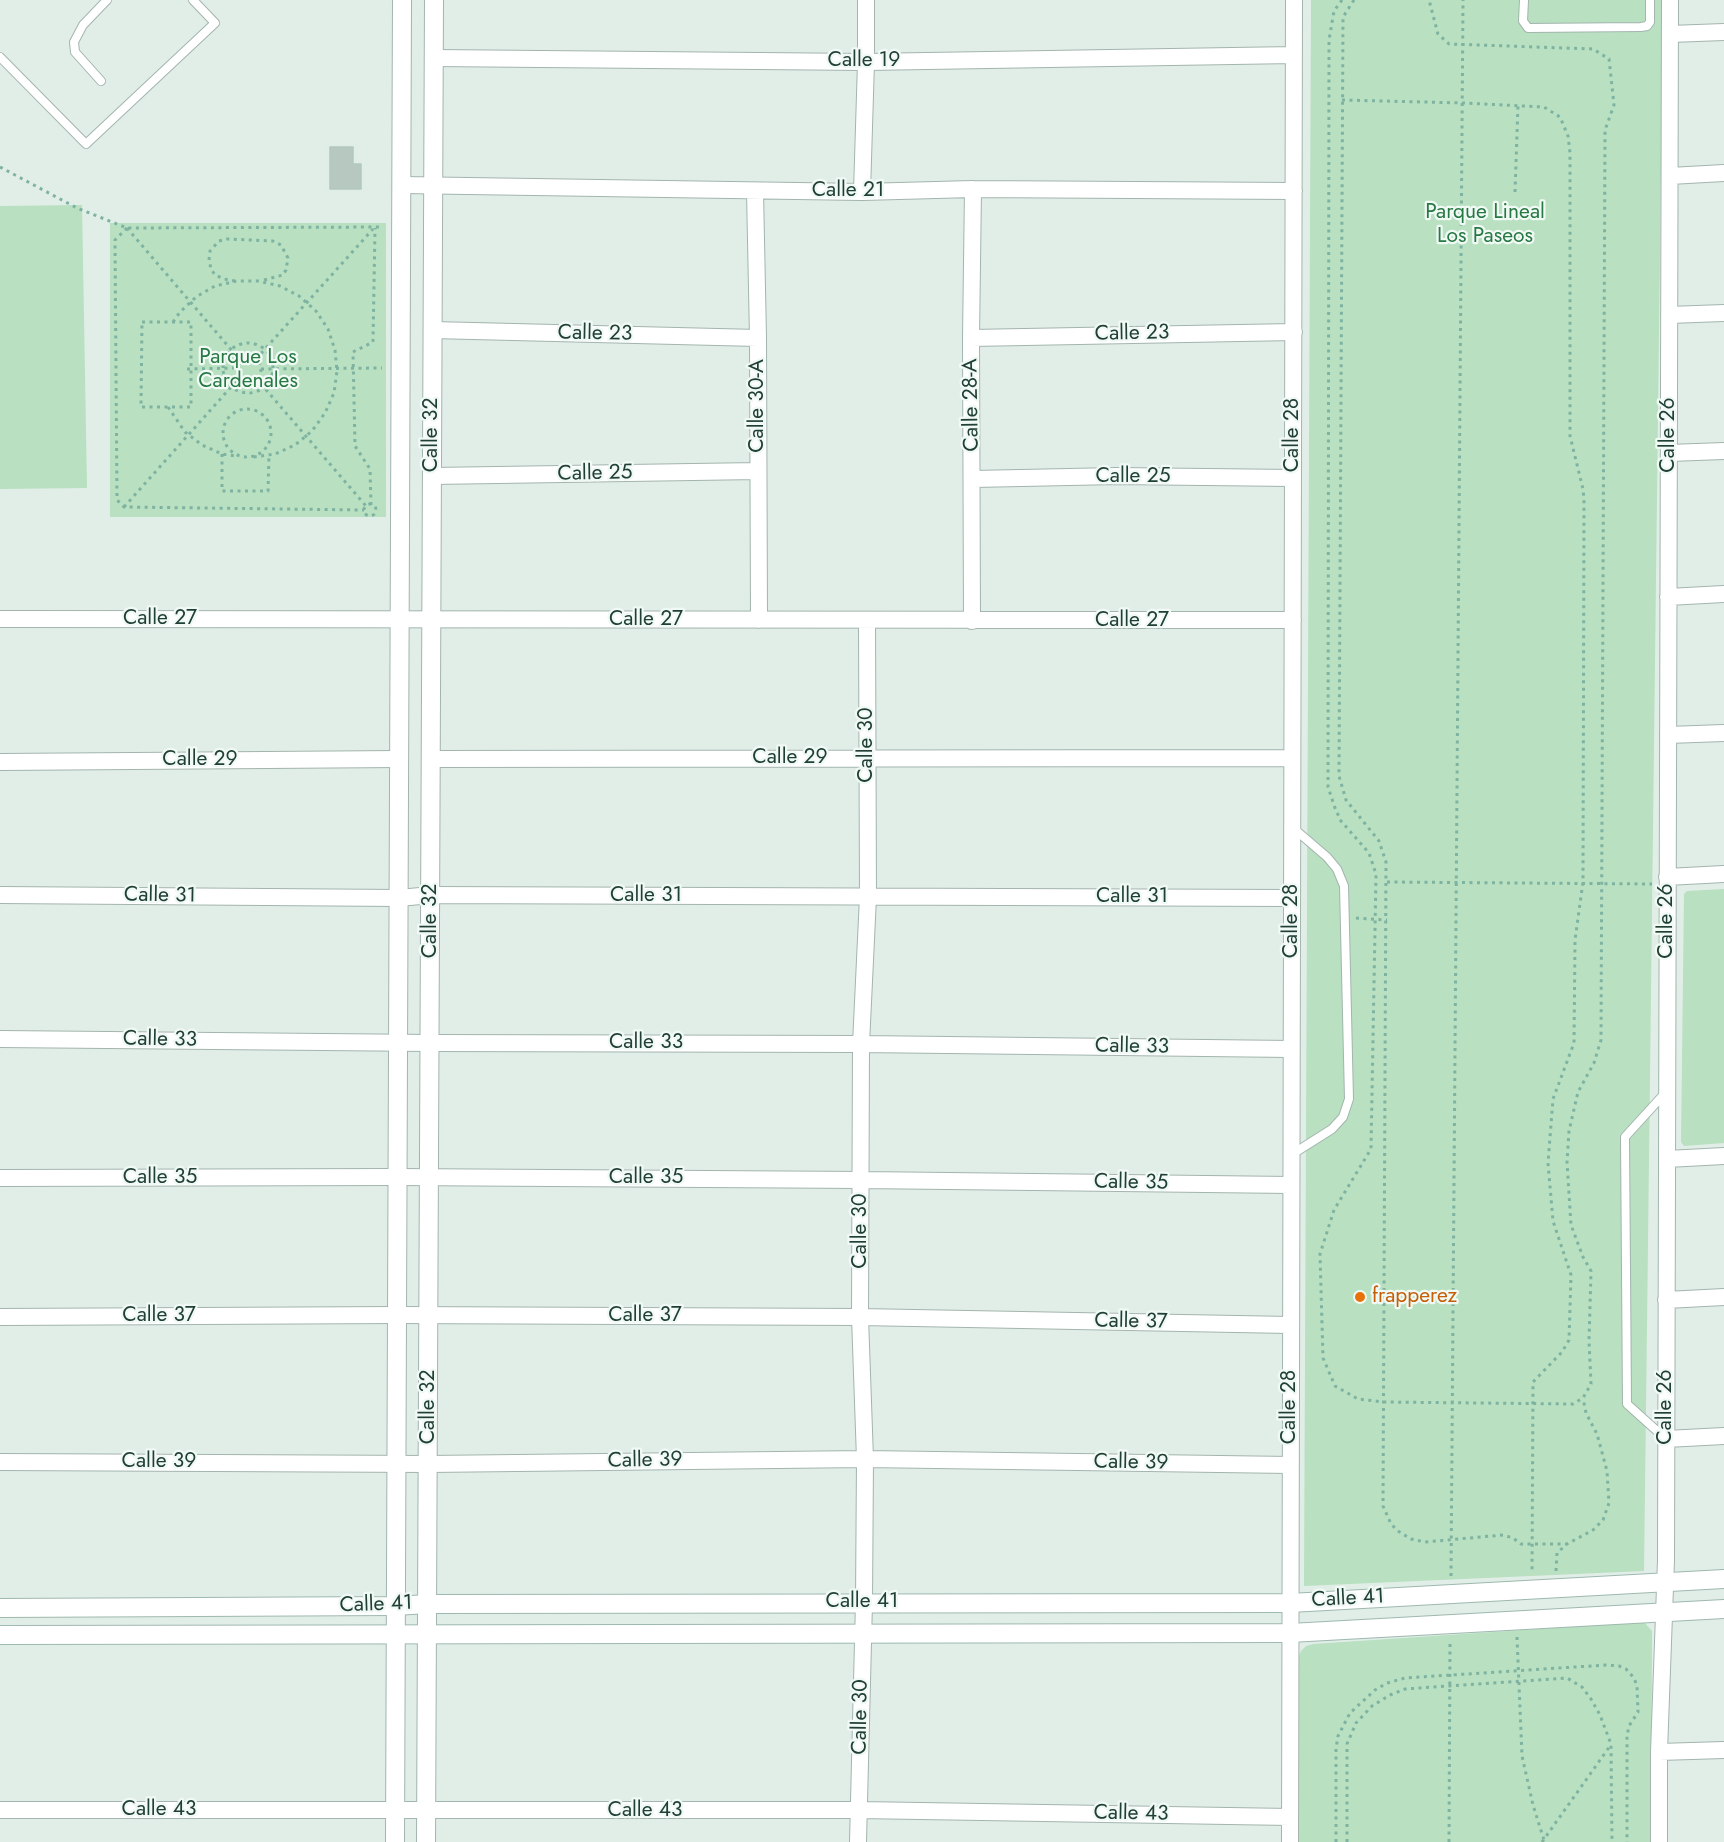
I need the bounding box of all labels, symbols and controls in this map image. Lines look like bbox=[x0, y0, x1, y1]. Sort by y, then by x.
street label: Calle 19 bbox=[828, 48, 900, 74]
street label: Calle 21 bbox=[812, 178, 884, 204]
park label: Parque Lineal Los Paseos bbox=[1425, 200, 1545, 250]
street label: Calle 23 bbox=[557, 321, 633, 347]
street label: Calle 23 bbox=[1094, 321, 1170, 347]
park label: Parque Los Cardenales bbox=[198, 345, 298, 395]
street label: Calle 28-A bbox=[959, 358, 985, 452]
street label: Calle 30-A bbox=[745, 359, 771, 453]
street label: Calle 26 bbox=[1656, 397, 1682, 473]
street label: Calle 32 bbox=[419, 398, 445, 472]
street label: Calle 28 bbox=[1280, 398, 1306, 472]
street label: Calle 25 bbox=[557, 461, 633, 487]
street label: Calle 25 bbox=[1095, 464, 1171, 490]
street label: Calle 27 bbox=[123, 606, 197, 632]
street label: Calle 27 bbox=[609, 607, 683, 633]
street label: Calle 27 bbox=[1095, 608, 1169, 634]
street label: Calle 30 bbox=[854, 707, 880, 783]
street label: Calle 29 bbox=[752, 745, 828, 771]
street label: Calle 29 bbox=[162, 747, 238, 773]
street label: Calle 31 bbox=[124, 883, 196, 909]
street label: Calle 31 bbox=[610, 883, 682, 909]
street label: Calle 26 bbox=[1654, 883, 1680, 959]
street label: Calle 32 bbox=[418, 884, 444, 958]
street label: Calle 31 bbox=[1096, 884, 1168, 910]
street label: Calle 28 bbox=[1279, 884, 1305, 958]
street label: Calle 33 bbox=[123, 1027, 197, 1053]
street label: Calle 33 bbox=[609, 1030, 683, 1056]
street label: Calle 33 bbox=[1095, 1034, 1169, 1060]
street label: Calle 35 bbox=[123, 1165, 197, 1191]
street label: Calle 35 bbox=[609, 1165, 683, 1191]
street label: Calle 35 bbox=[1094, 1170, 1168, 1196]
street label: Calle 30 bbox=[848, 1193, 874, 1269]
place label: frapperez bbox=[1372, 1284, 1457, 1310]
marker: frapperez bbox=[1353, 1290, 1367, 1304]
street label: Calle 37 bbox=[122, 1303, 196, 1329]
street label: Calle 37 bbox=[608, 1303, 682, 1329]
street label: Calle 37 bbox=[1094, 1309, 1168, 1335]
street label: Calle 26 bbox=[1653, 1369, 1679, 1445]
street label: Calle 32 bbox=[416, 1370, 442, 1444]
street label: Calle 28 bbox=[1277, 1370, 1303, 1444]
street label: Calle 39 bbox=[607, 1448, 683, 1474]
street label: Calle 39 bbox=[122, 1449, 196, 1475]
street label: Calle 39 bbox=[1093, 1450, 1169, 1476]
street label: Calle 41 bbox=[1311, 1585, 1385, 1613]
street label: Calle 41 bbox=[826, 1589, 898, 1615]
street label: Calle 41 bbox=[339, 1591, 413, 1619]
street label: Calle 30 bbox=[848, 1679, 874, 1755]
street label: Calle 43 bbox=[122, 1797, 196, 1823]
street label: Calle 43 bbox=[608, 1798, 682, 1824]
street label: Calle 43 bbox=[1093, 1801, 1169, 1827]

